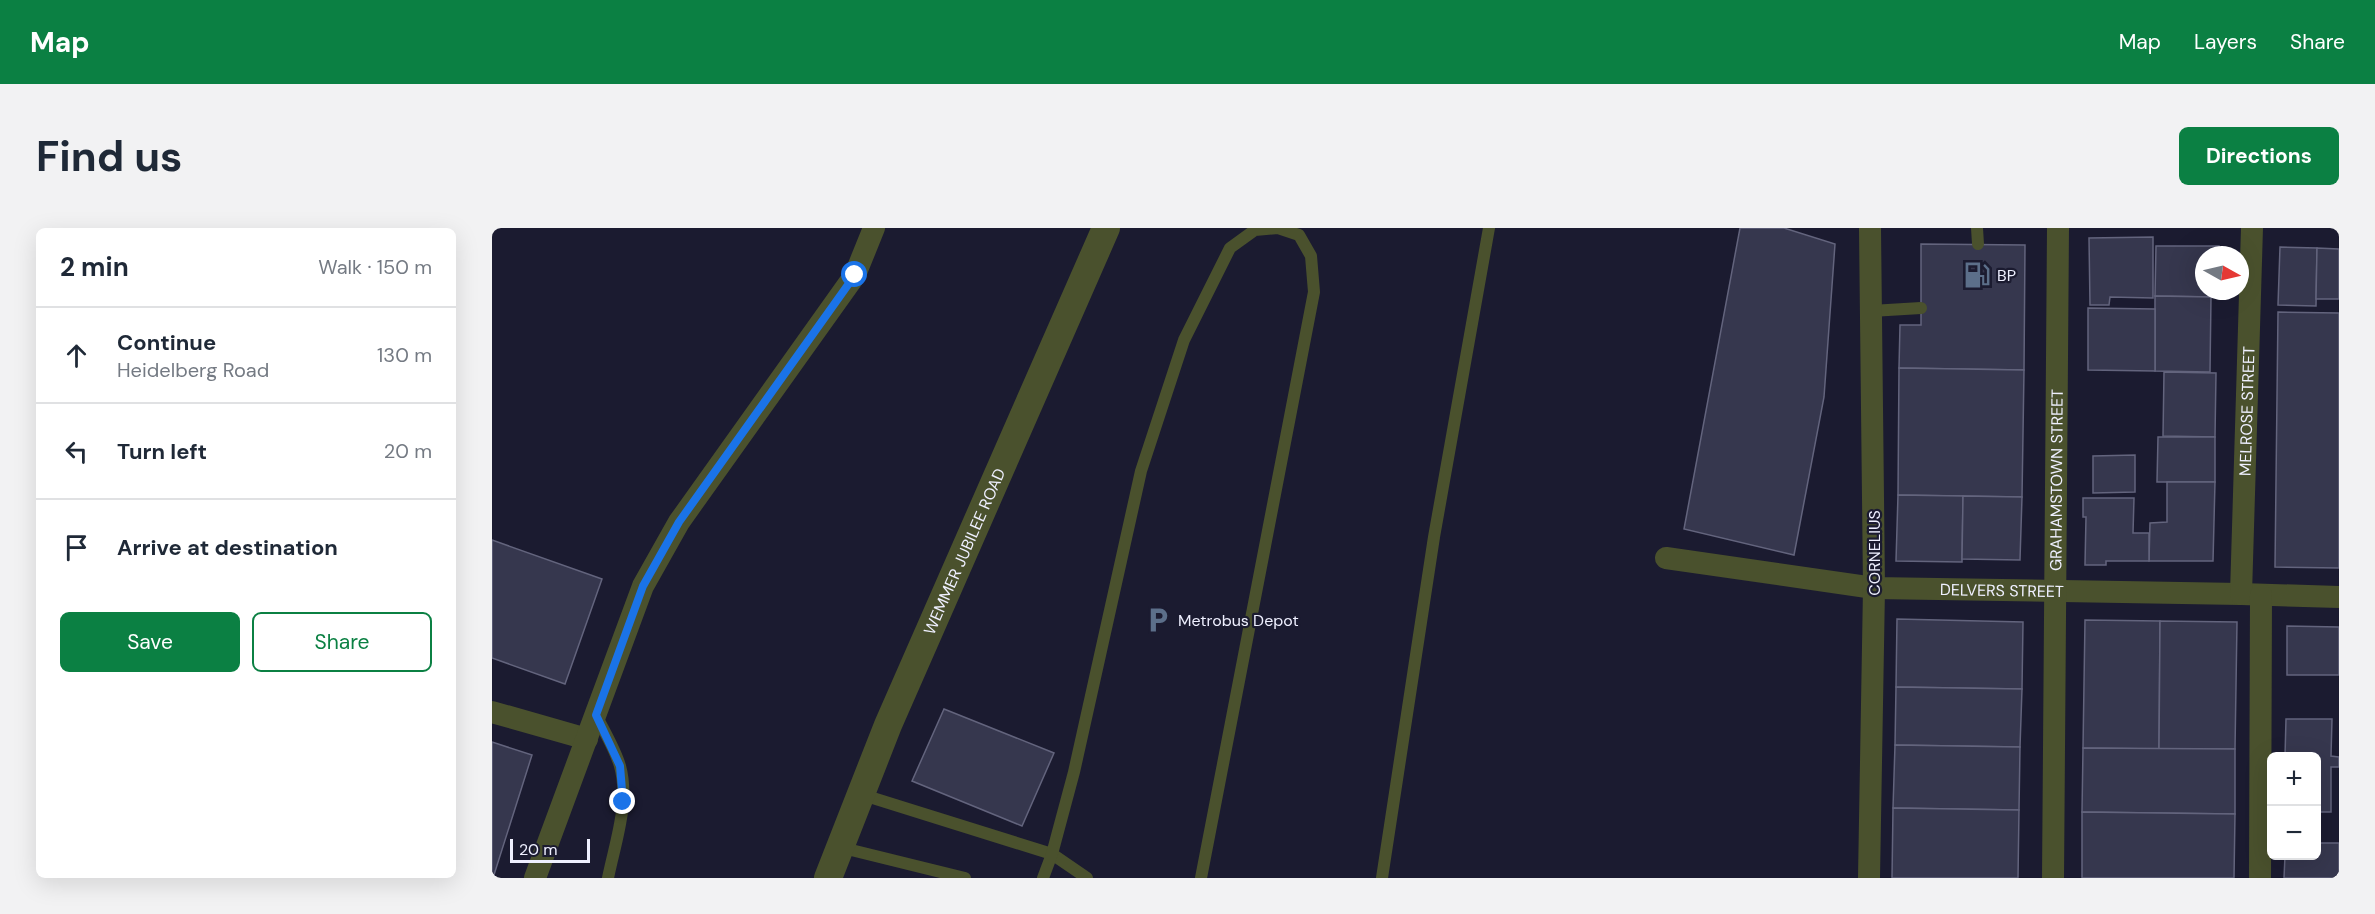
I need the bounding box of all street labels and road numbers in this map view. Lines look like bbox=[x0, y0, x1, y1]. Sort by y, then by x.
street label: MELROSE STREET bbox=[2234, 346, 2259, 476]
street label: GRAHAMSTOWN STREET bbox=[2045, 389, 2067, 571]
street label: WEMMER JUBILEE ROAD bbox=[918, 465, 1010, 638]
street label: CORNELIUS bbox=[1864, 510, 1885, 596]
street label: DELVERS STREET bbox=[1940, 579, 2064, 602]

